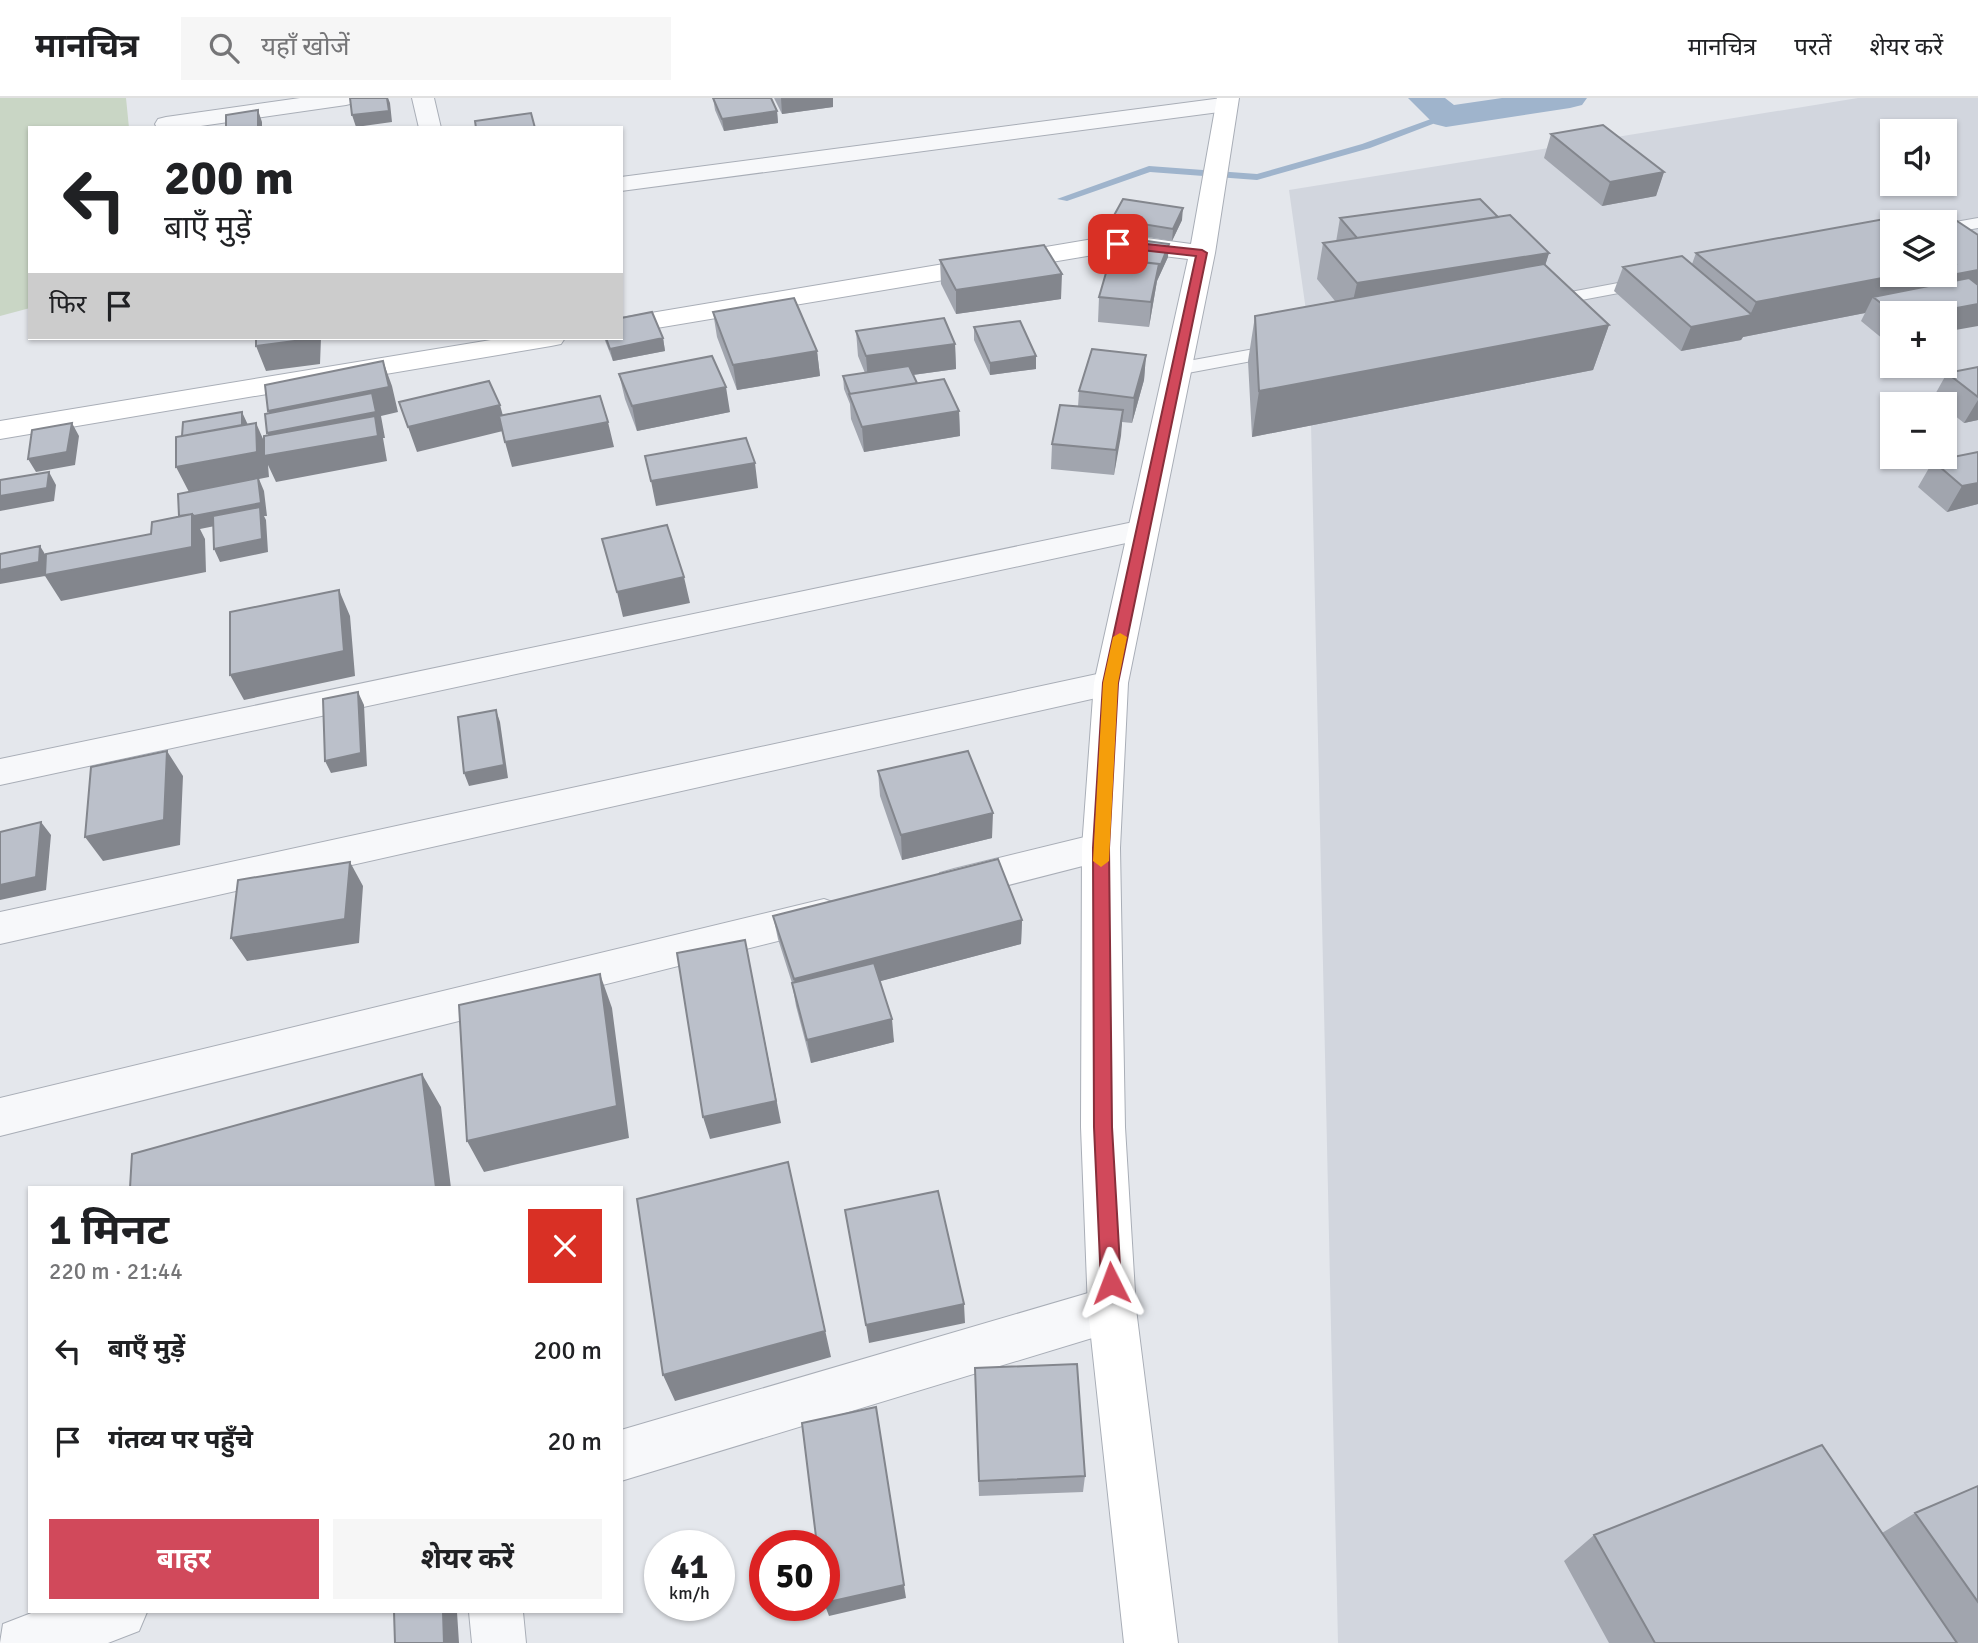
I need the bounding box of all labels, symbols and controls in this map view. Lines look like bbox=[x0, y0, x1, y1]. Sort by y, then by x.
search box bbox=[181, 17, 671, 80]
text: मानचित्र bbox=[35, 26, 139, 67]
icon: search bbox=[205, 29, 243, 67]
text: यहाँ खोजें bbox=[261, 31, 350, 63]
text: मानचित्र bbox=[1688, 32, 1756, 62]
text: परतें bbox=[1794, 32, 1831, 62]
text: शेयर करें bbox=[1869, 32, 1943, 62]
map controls bbox=[1880, 119, 1957, 469]
button: sound bbox=[1880, 119, 1957, 196]
text: 200 m bbox=[164, 148, 294, 208]
icon: left bbox=[49, 154, 140, 245]
text: बाएँ मुड़ें bbox=[164, 208, 252, 247]
button: layers bbox=[1880, 210, 1957, 287]
pin bbox=[1088, 214, 1148, 274]
icon: arrive bbox=[1099, 225, 1137, 263]
icon: arrive bbox=[100, 287, 138, 325]
text: फिर bbox=[49, 289, 86, 321]
button: + bbox=[1880, 301, 1957, 378]
button: − bbox=[1880, 392, 1957, 469]
text: 1 मिनट bbox=[49, 1205, 169, 1256]
button: close bbox=[528, 1209, 602, 1283]
position arrow bbox=[1074, 1246, 1148, 1320]
text: 220 m · 21:44 bbox=[49, 1257, 183, 1286]
icon: left bbox=[49, 1332, 87, 1370]
text: बाएँ मुड़ें bbox=[108, 1333, 185, 1365]
text: 200 m bbox=[533, 1335, 602, 1367]
icon: arrive bbox=[49, 1423, 87, 1461]
text: गंतव्य पर पहुँचे bbox=[108, 1424, 253, 1456]
text: 20 m bbox=[547, 1426, 602, 1458]
button: बाहर bbox=[49, 1519, 319, 1599]
button: शेयर करें bbox=[333, 1519, 602, 1599]
speed limit sign: 50 bbox=[749, 1530, 840, 1621]
text: 41 bbox=[671, 1545, 708, 1588]
text: km/h bbox=[669, 1582, 710, 1604]

